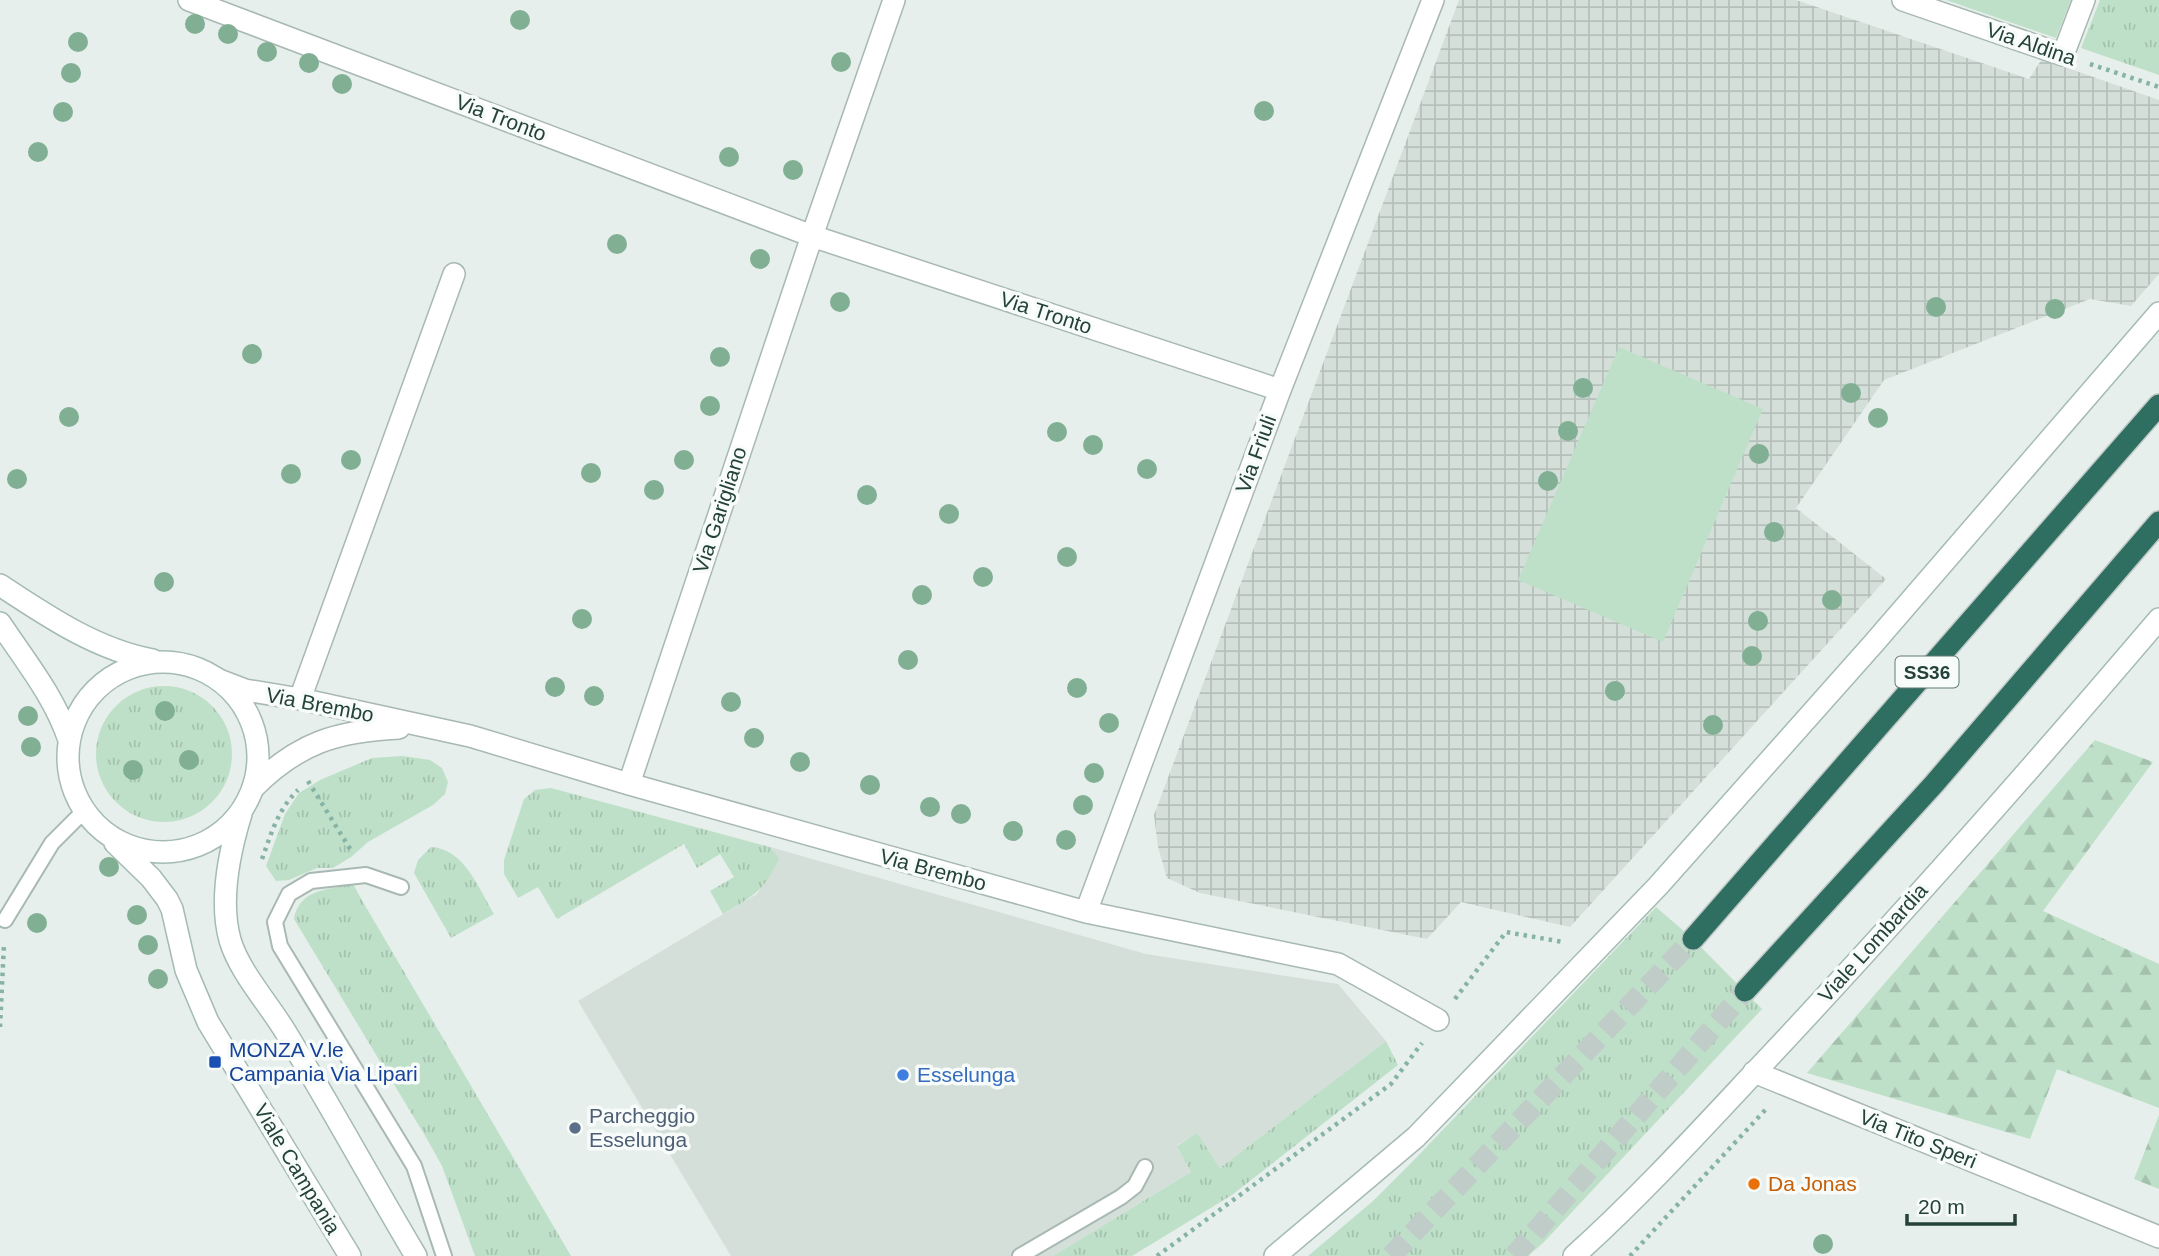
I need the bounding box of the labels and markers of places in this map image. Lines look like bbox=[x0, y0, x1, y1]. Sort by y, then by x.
place label: MONZA V.le Campania Via Lipari bbox=[229, 1038, 418, 1085]
marker: MONZA V.le Campania Via Lipari bbox=[207, 1054, 223, 1070]
place label: Esselunga bbox=[917, 1063, 1015, 1086]
marker: Esselunga bbox=[895, 1067, 911, 1083]
place label: Parcheggio Esselunga bbox=[589, 1104, 695, 1151]
marker: Parcheggio Esselunga bbox=[567, 1120, 583, 1136]
place label: Da Jonas bbox=[1768, 1172, 1857, 1195]
marker: Da Jonas bbox=[1746, 1176, 1762, 1192]

